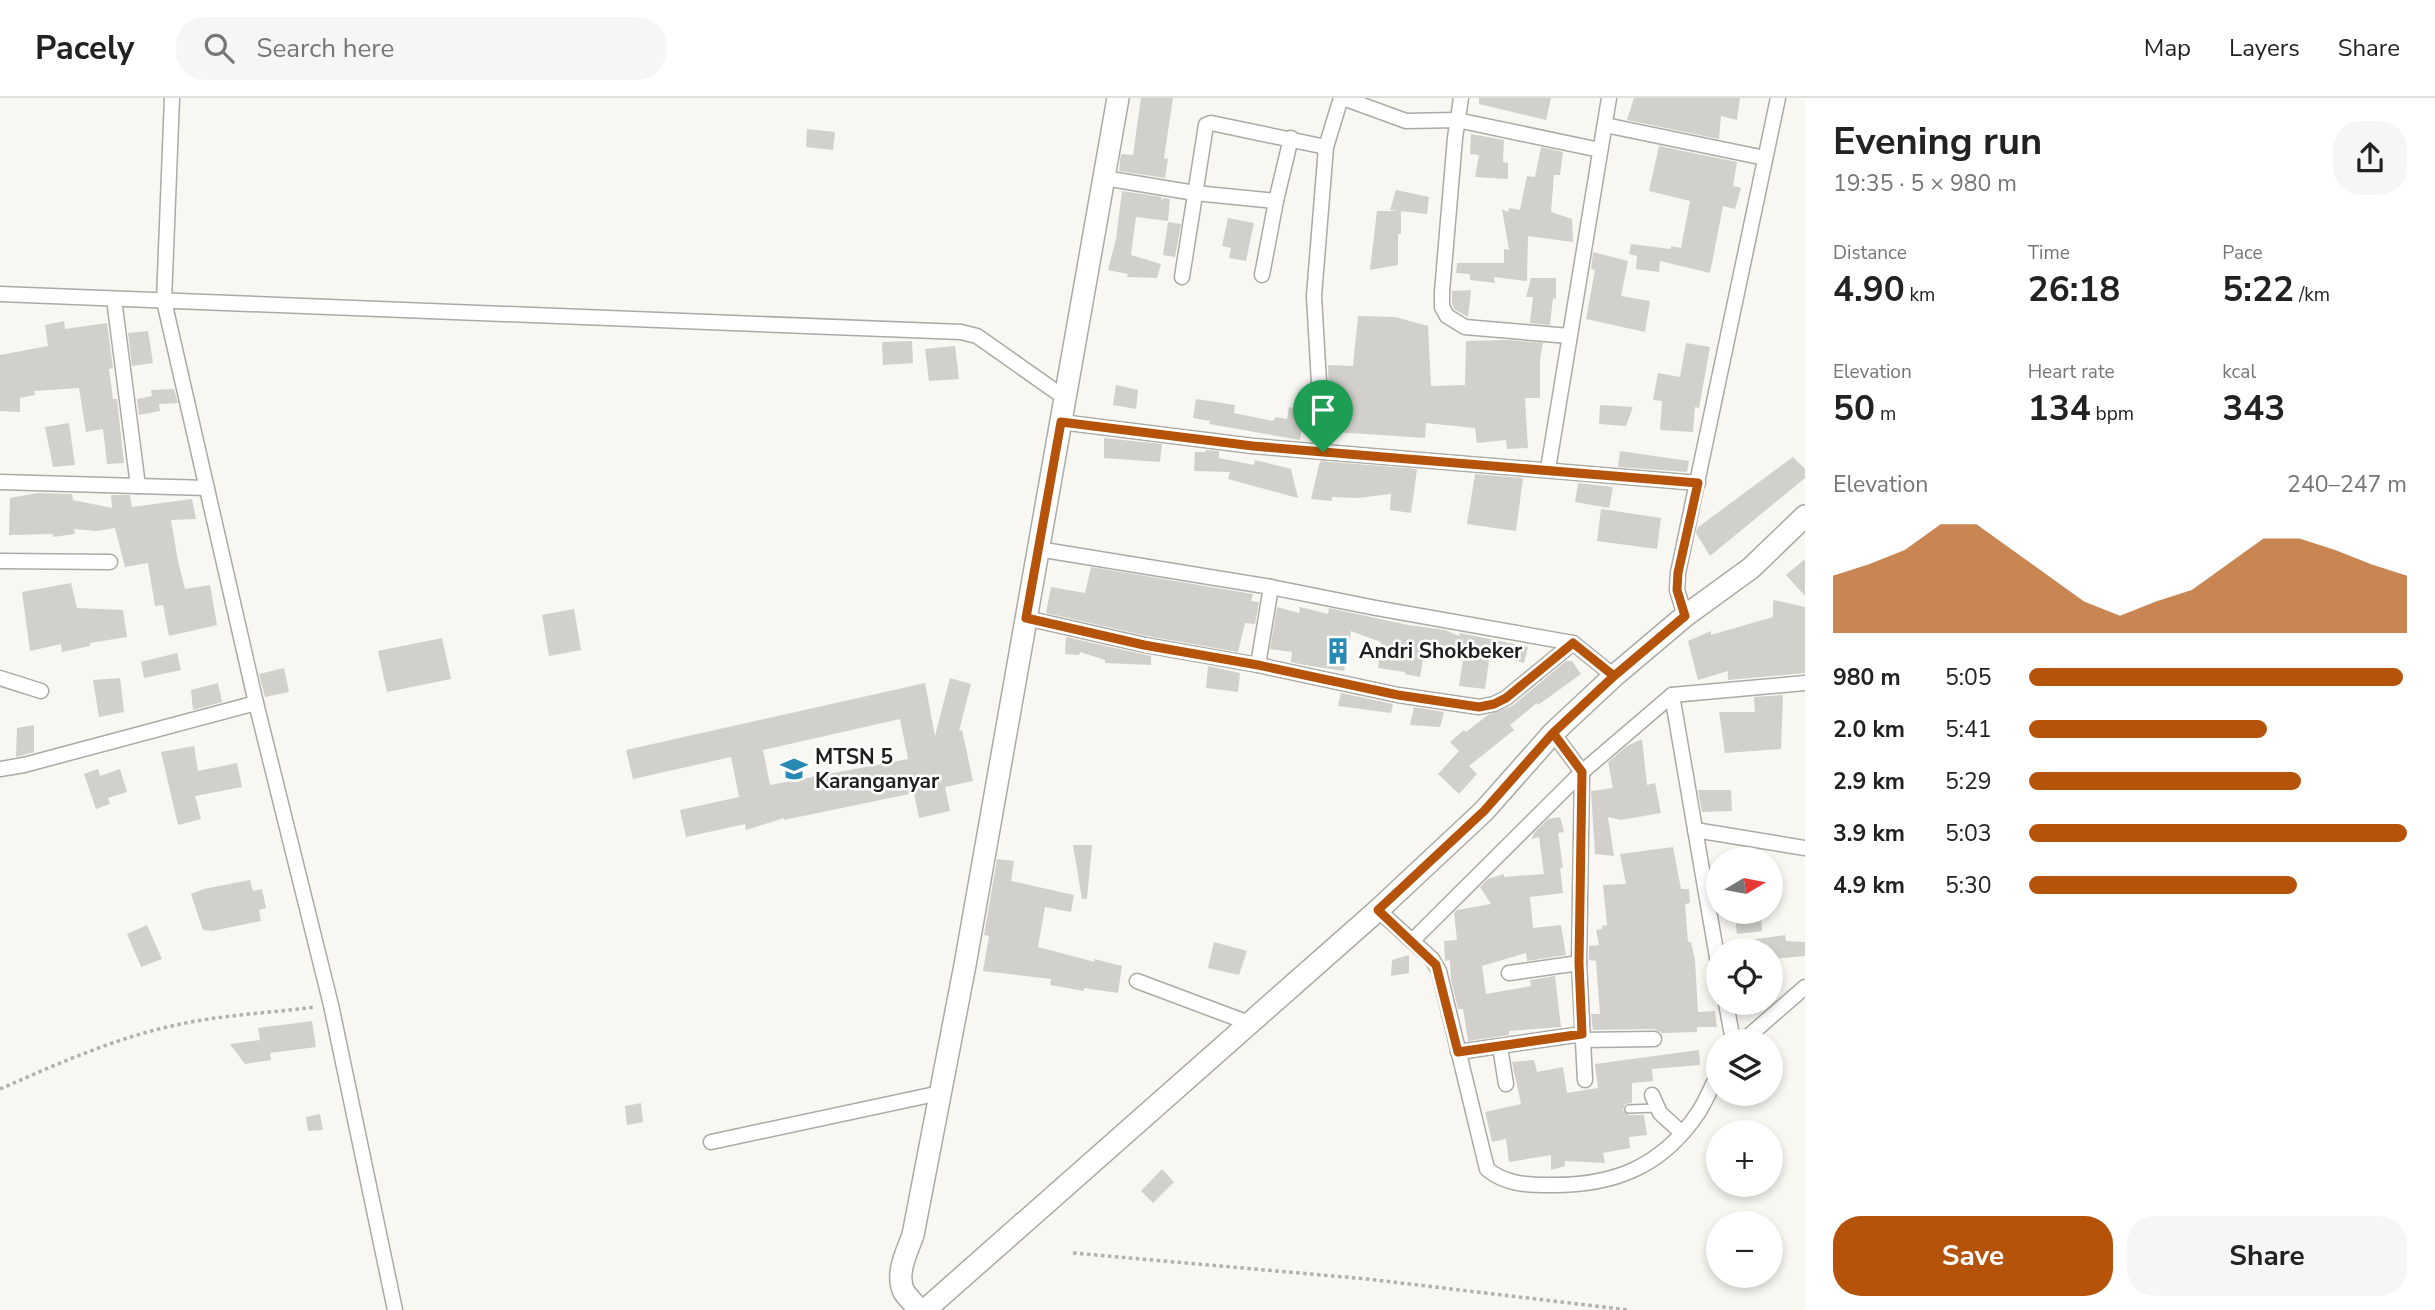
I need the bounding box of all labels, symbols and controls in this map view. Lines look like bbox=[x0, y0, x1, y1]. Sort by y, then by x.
search box bbox=[176, 17, 666, 80]
text: Pacely bbox=[35, 26, 134, 71]
icon: search bbox=[200, 29, 238, 67]
text: Search here bbox=[256, 31, 394, 66]
text: Map bbox=[2144, 32, 2191, 64]
text: Layers bbox=[2229, 32, 2300, 64]
text: Share bbox=[2338, 32, 2400, 64]
text: Evening run bbox=[1833, 116, 2042, 167]
button: share bbox=[2333, 121, 2407, 195]
text: 19:35 · 5 × 980 m bbox=[1833, 168, 2017, 199]
text: Distance bbox=[1833, 240, 1907, 266]
text: Time bbox=[2028, 240, 2070, 266]
text: Pace bbox=[2222, 240, 2263, 266]
text: 4.90 bbox=[1833, 266, 1905, 313]
text: 26:18 bbox=[2028, 266, 2120, 313]
text: 5:22 bbox=[2222, 266, 2294, 313]
text: km bbox=[1905, 282, 1935, 308]
text: /km bbox=[2294, 282, 2330, 308]
text: Elevation bbox=[1833, 359, 1912, 385]
text: Heart rate bbox=[2028, 359, 2115, 385]
text: kcal bbox=[2222, 359, 2256, 385]
pin bbox=[1293, 380, 1353, 452]
text: 50 bbox=[1833, 385, 1875, 432]
text: 134 bbox=[2028, 385, 2091, 432]
text: 343 bbox=[2222, 385, 2285, 432]
icon: arrive bbox=[1304, 391, 1342, 429]
text: m bbox=[1875, 401, 1896, 427]
text: bpm bbox=[2091, 401, 2134, 427]
text: Elevation bbox=[1833, 469, 1928, 500]
text: 240–247 m bbox=[2287, 469, 2407, 500]
building icon: Andri Shokbeker bbox=[1323, 636, 1353, 666]
place label: Andri Shokbeker bbox=[1359, 637, 1523, 665]
text: 980 m bbox=[1833, 662, 1901, 693]
text: 5:05 bbox=[1945, 662, 1992, 693]
text: 2.0 km bbox=[1833, 714, 1905, 745]
text: 5:41 bbox=[1945, 714, 1992, 745]
place label: MTSN 5 Karanganyar bbox=[815, 743, 940, 795]
school or university icon: MTSN 5 Karanganyar bbox=[779, 754, 809, 784]
text: 2.9 km bbox=[1833, 766, 1905, 797]
text: 5:29 bbox=[1945, 766, 1992, 797]
text: 3.9 km bbox=[1833, 818, 1905, 849]
text: 5:03 bbox=[1945, 818, 1992, 849]
north arrow bbox=[1706, 847, 1783, 924]
map controls bbox=[1706, 847, 1783, 1288]
text: 4.9 km bbox=[1833, 870, 1905, 901]
text: 5:30 bbox=[1945, 870, 1992, 901]
button: locate bbox=[1706, 938, 1783, 1015]
button: layers bbox=[1706, 1029, 1783, 1106]
button: + bbox=[1706, 1120, 1783, 1197]
button: − bbox=[1706, 1211, 1783, 1288]
button: Save bbox=[1833, 1216, 2113, 1296]
button: Share bbox=[2127, 1216, 2407, 1296]

